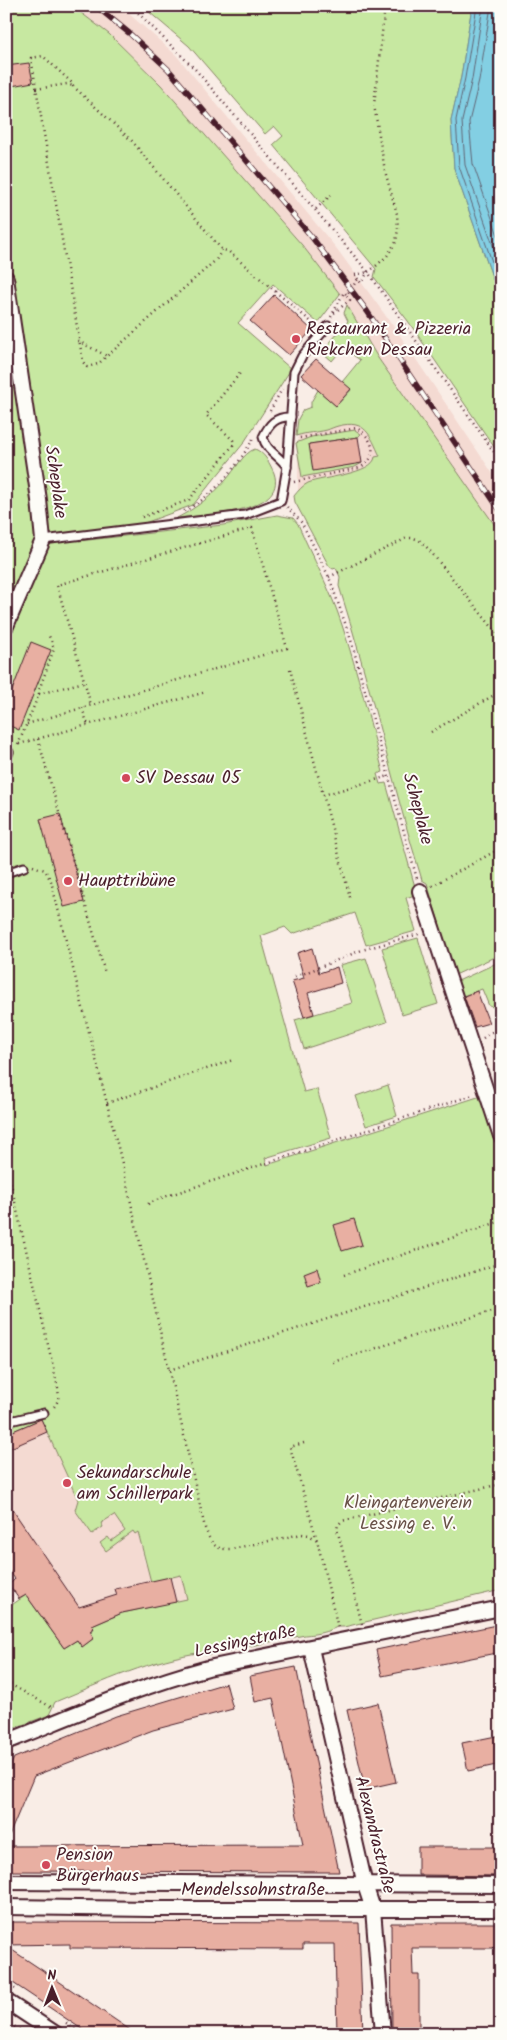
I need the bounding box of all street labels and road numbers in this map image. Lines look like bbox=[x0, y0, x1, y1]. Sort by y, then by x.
street label: Scheplake bbox=[36, 444, 74, 520]
street label: Scheplake bbox=[394, 770, 440, 848]
street label: Lessingstraße bbox=[191, 1617, 299, 1667]
street label: Alexandrastraße bbox=[345, 1773, 403, 1897]
street label: Mendelssohnstraße bbox=[181, 1876, 325, 1905]

